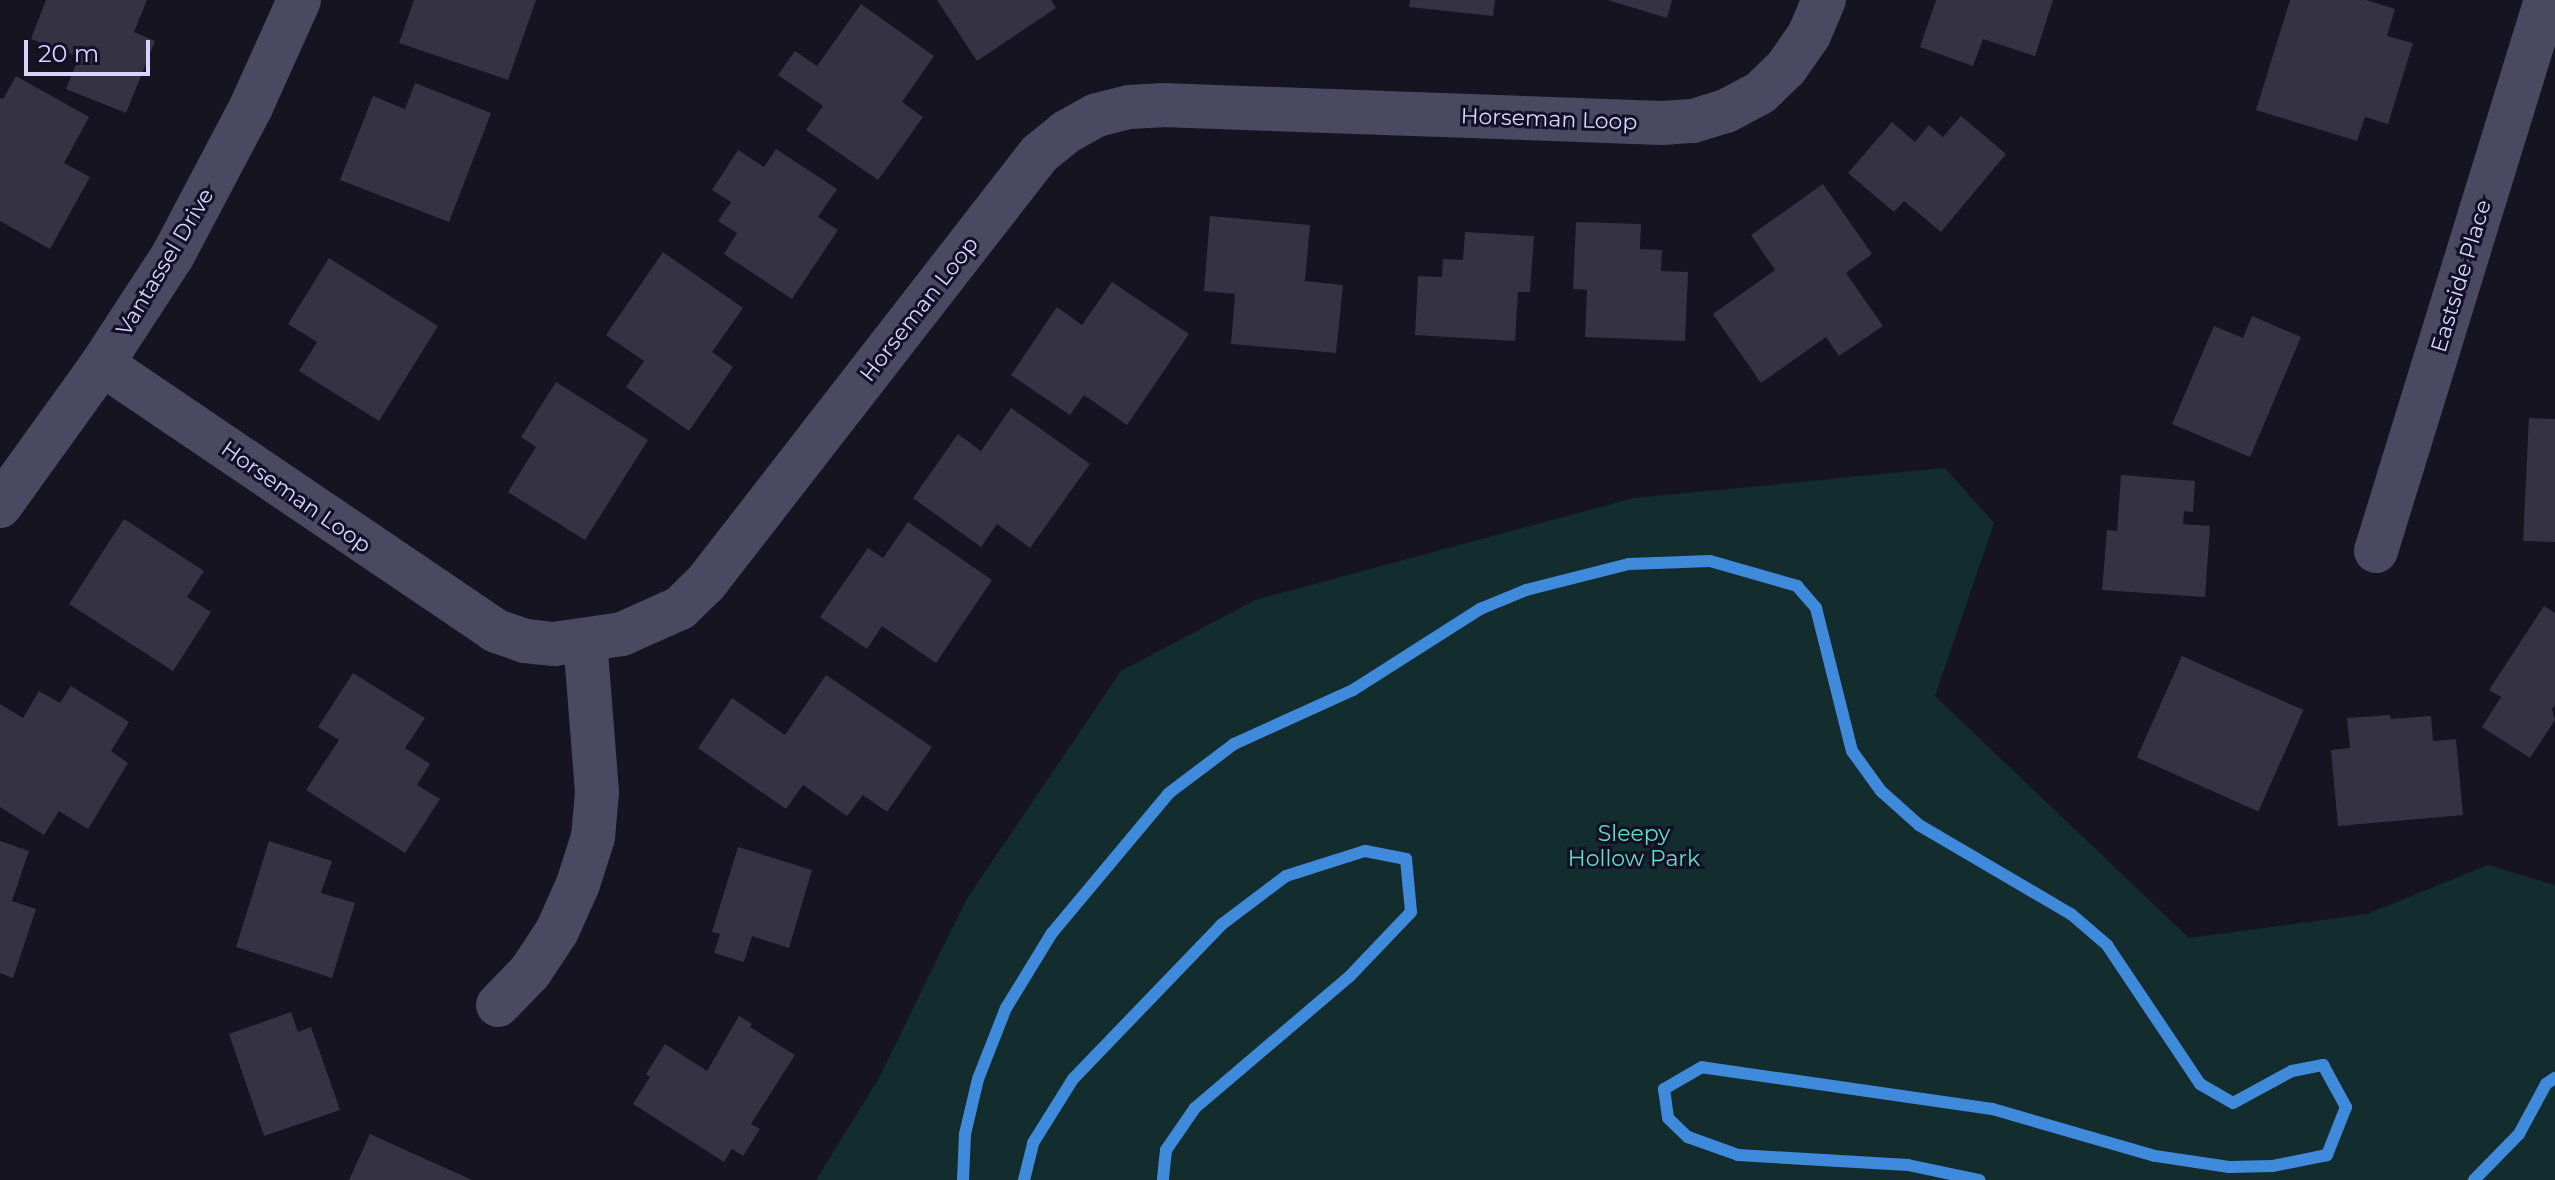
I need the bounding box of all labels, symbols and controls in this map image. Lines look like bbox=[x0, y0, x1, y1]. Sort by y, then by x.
scale bar bbox=[28, 24, 154, 74]
text: 20 m bbox=[38, 39, 99, 68]
street label: Horseman Loop bbox=[1460, 103, 1638, 135]
street label: Vantassel Drive bbox=[111, 183, 219, 341]
street label: Eastside Place bbox=[2425, 197, 2497, 355]
street label: Horseman Loop bbox=[854, 231, 984, 387]
street label: Horseman Loop bbox=[216, 436, 376, 558]
park label: Sleepy Hollow Park bbox=[1568, 820, 1700, 872]

